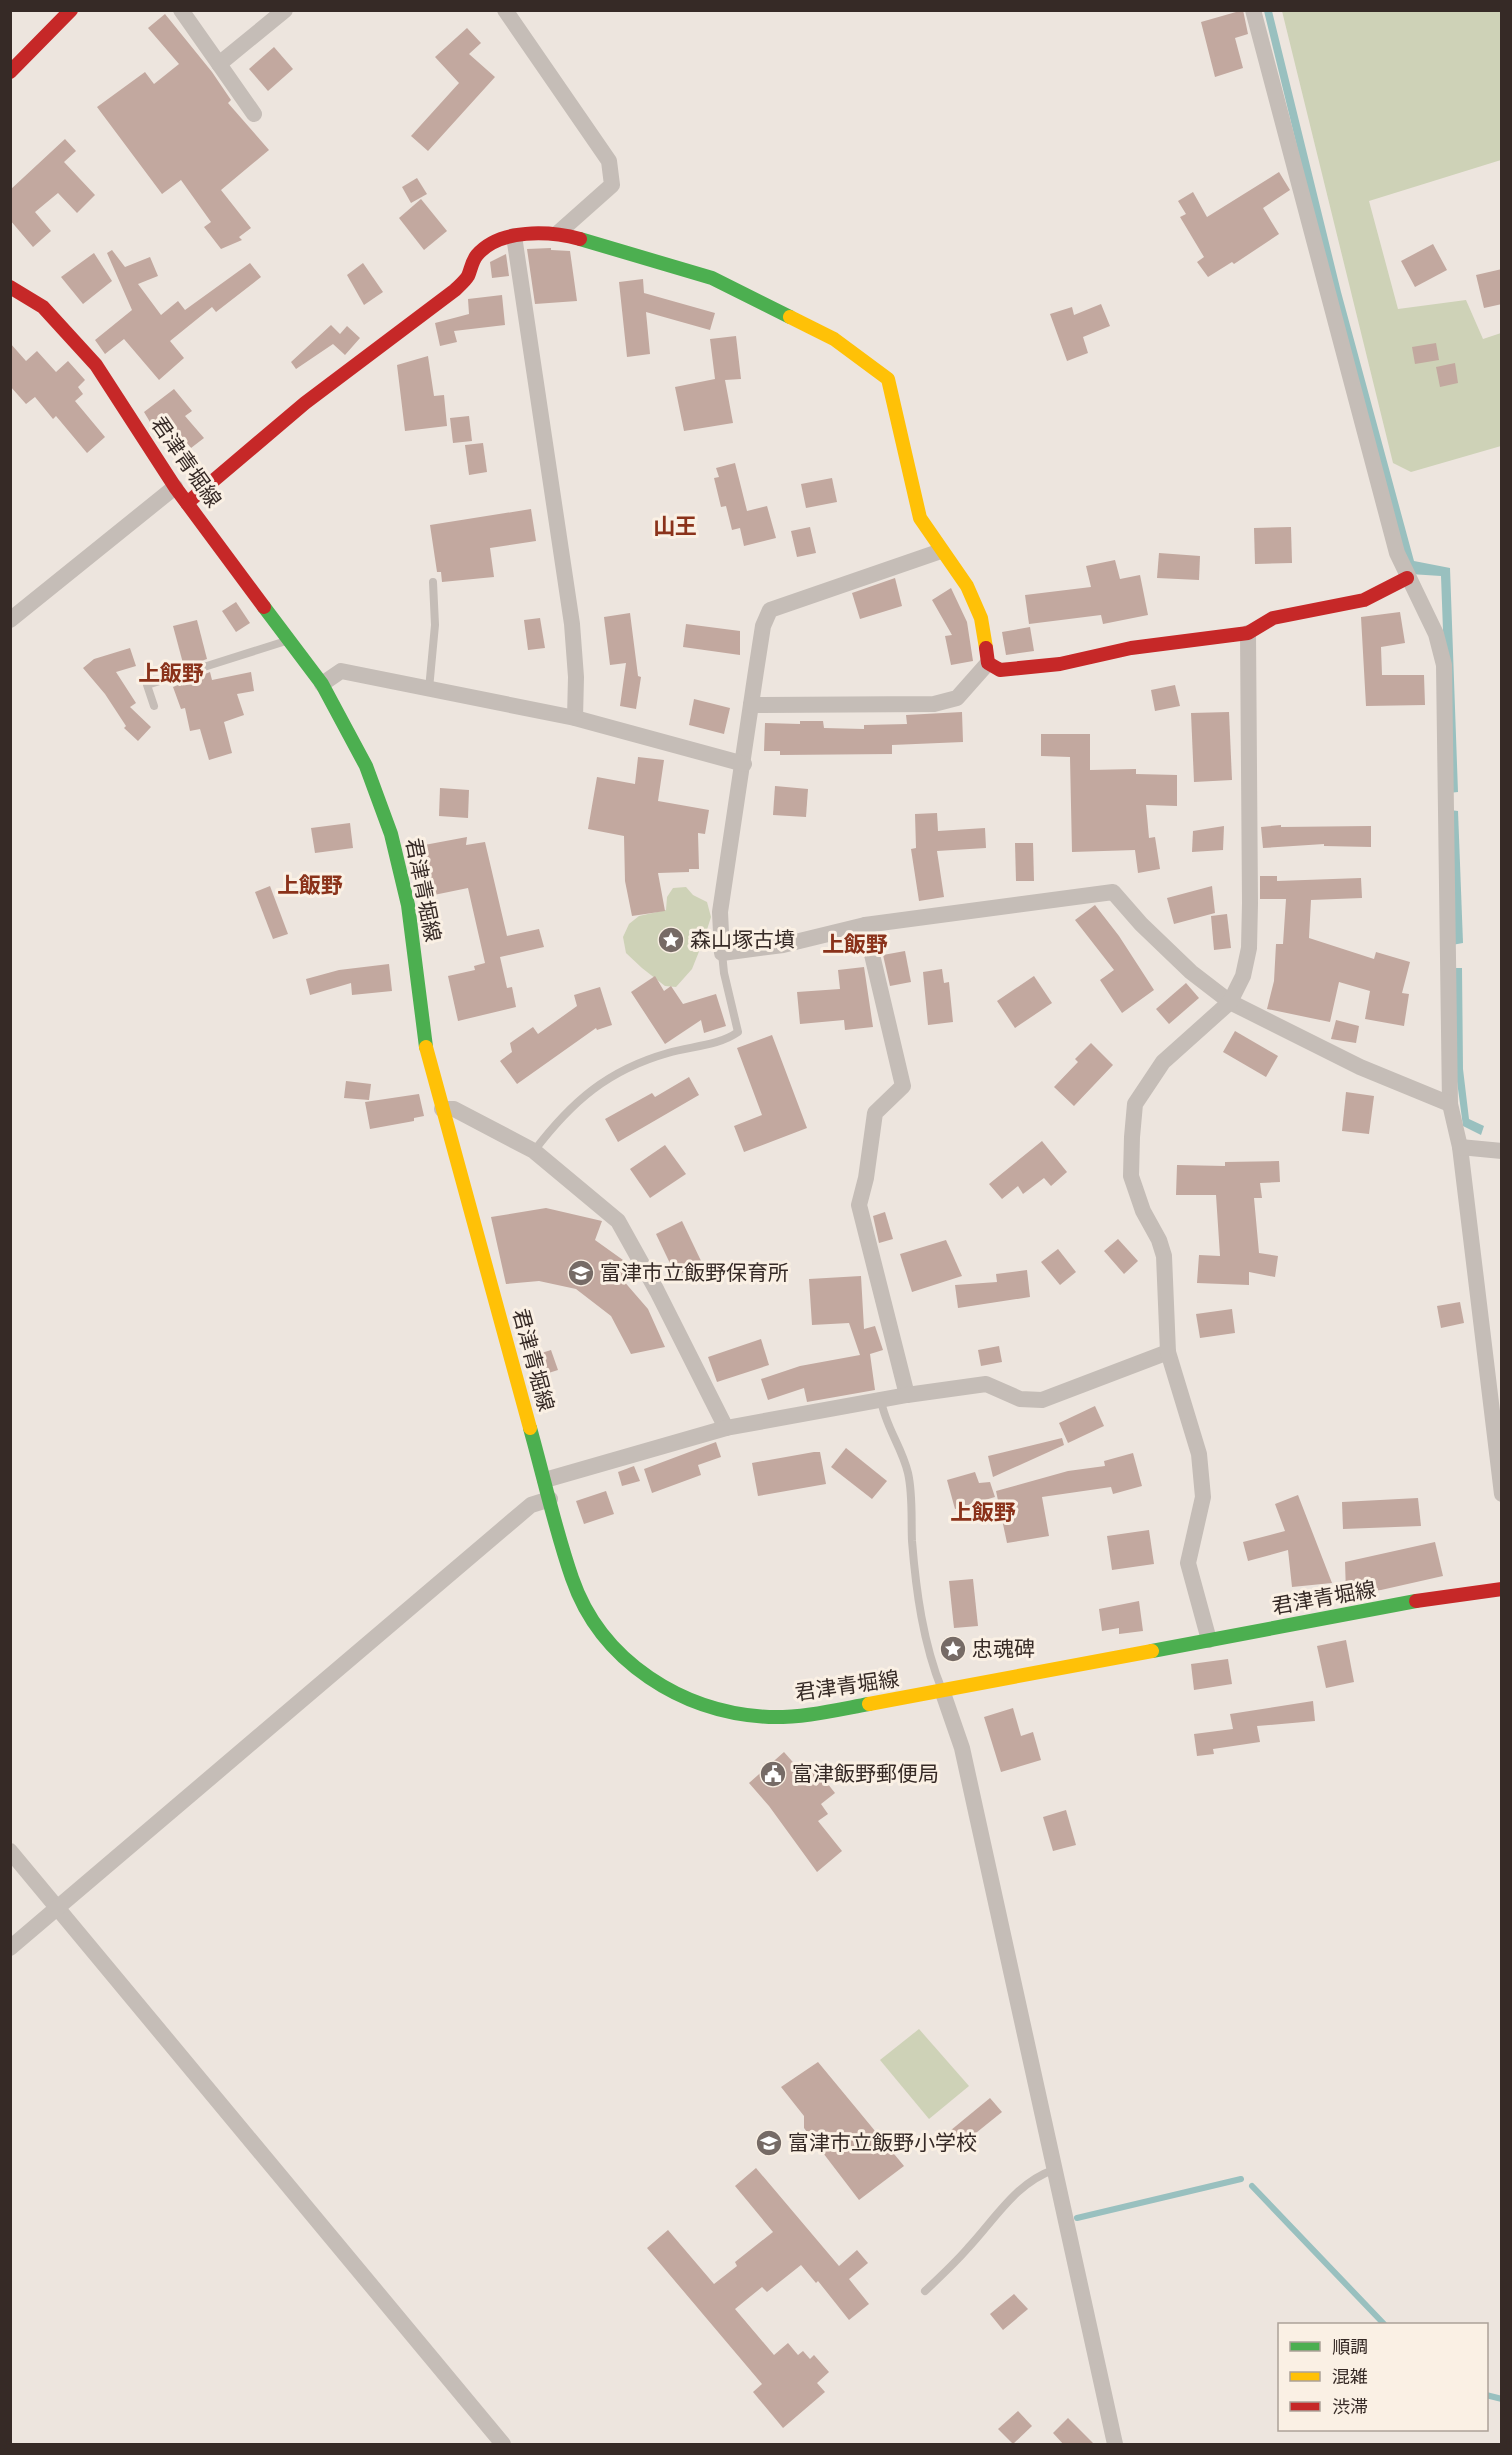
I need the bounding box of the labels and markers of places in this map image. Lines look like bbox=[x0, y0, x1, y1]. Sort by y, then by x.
place icon: 森山塚古墳 bbox=[656, 925, 686, 955]
place label: 森山塚古墳 bbox=[690, 927, 795, 953]
school or university icon: 富津市立飯野保育所 bbox=[566, 1258, 596, 1288]
place label: 富津市立飯野保育所 bbox=[600, 1260, 789, 1286]
place icon: 忠魂碑 bbox=[938, 1634, 968, 1664]
place label: 忠魂碑 bbox=[972, 1636, 1035, 1662]
public building icon: 富津飯野郵便局 bbox=[758, 1759, 788, 1789]
place label: 富津飯野郵便局 bbox=[792, 1761, 939, 1787]
school or university icon: 富津市立飯野小学校 bbox=[754, 2128, 784, 2158]
place label: 富津市立飯野小学校 bbox=[788, 2130, 977, 2156]

